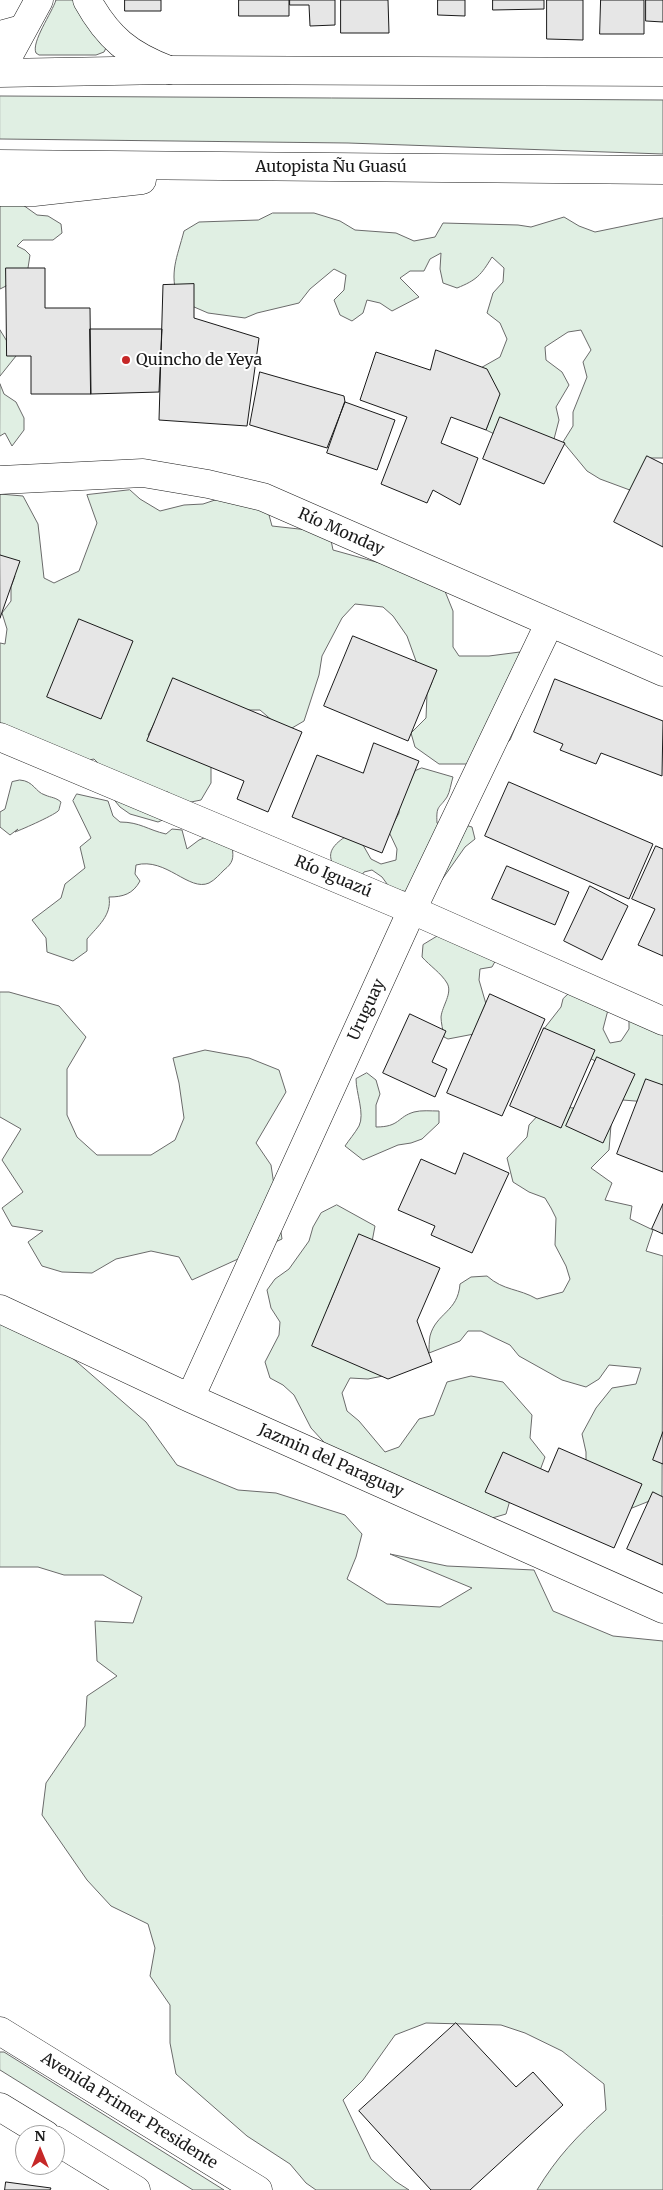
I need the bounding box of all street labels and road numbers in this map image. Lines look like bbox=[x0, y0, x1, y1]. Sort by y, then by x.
street label: Autopista Ñu Guasú bbox=[255, 157, 407, 177]
street label: Río Monday bbox=[295, 504, 387, 560]
street label: Río Iguazú bbox=[291, 852, 375, 902]
street label: Uruguay bbox=[344, 976, 390, 1044]
street label: Jazmin del Paraguay bbox=[255, 1420, 407, 1502]
street label: Avenida Primer Presidente bbox=[37, 2049, 221, 2173]

